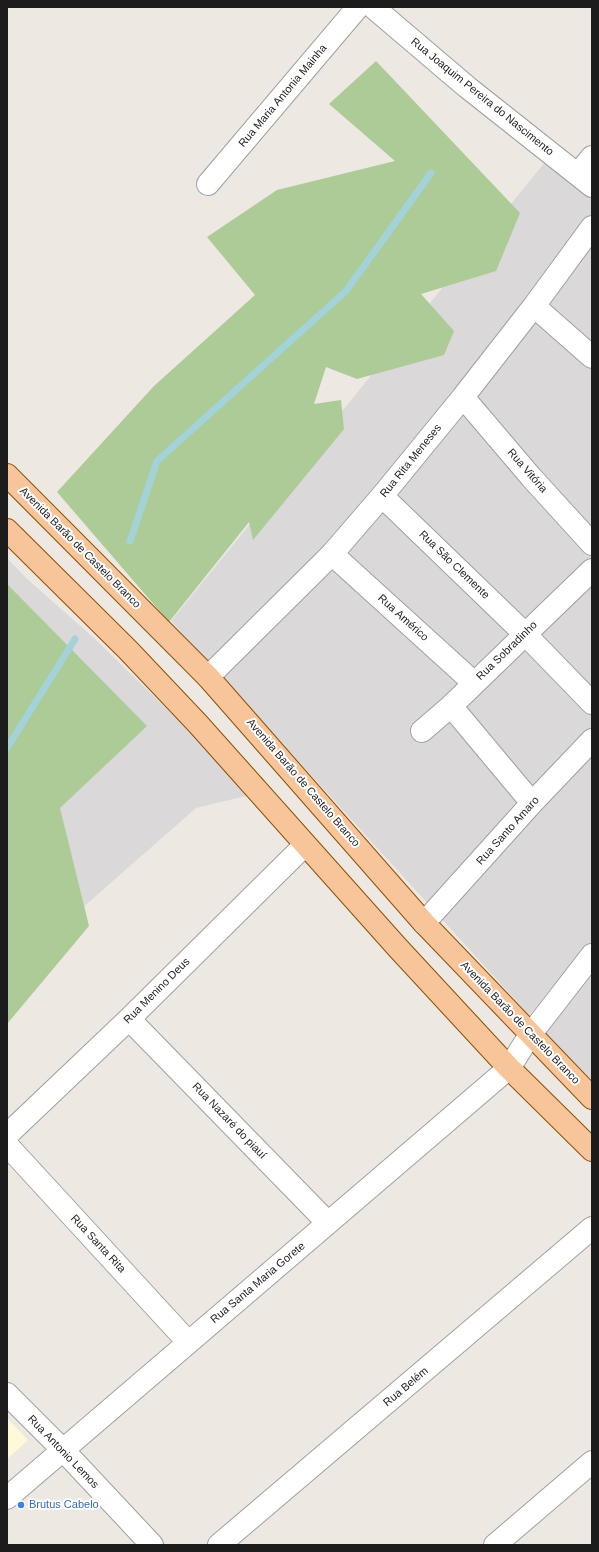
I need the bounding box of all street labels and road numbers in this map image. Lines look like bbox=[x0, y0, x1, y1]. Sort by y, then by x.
street label: Rua Joaquim Pereira do Nascimento bbox=[408, 35, 556, 159]
street label: Rua Maria Antonia Mainha bbox=[236, 42, 330, 150]
street label: Rua Rita Meneses bbox=[377, 422, 445, 500]
street label: Rua Vitória bbox=[504, 446, 550, 496]
street label: Avenida Barão de Castelo Branco bbox=[17, 485, 143, 611]
street label: Rua São Clemente bbox=[416, 528, 492, 602]
street label: Rua Américo bbox=[375, 592, 431, 644]
street label: Rua Sobradinho bbox=[474, 619, 540, 683]
street label: Avenida Barão de Castelo Branco bbox=[244, 716, 362, 850]
street label: Rua Santo Amaro bbox=[474, 794, 542, 868]
street label: Rua Menino Deus bbox=[121, 955, 193, 1027]
street label: Avenida Barão de Castelo Branco bbox=[458, 959, 582, 1087]
street label: Rua Nazaré do piauí bbox=[189, 1080, 269, 1162]
street label: Rua Santa Rita bbox=[68, 1212, 128, 1276]
street label: Rua Santa Maria Gorete bbox=[208, 1240, 308, 1326]
street label: Rua Belém bbox=[381, 1364, 431, 1410]
street label: Rua Antonio Lemos bbox=[25, 1413, 101, 1491]

